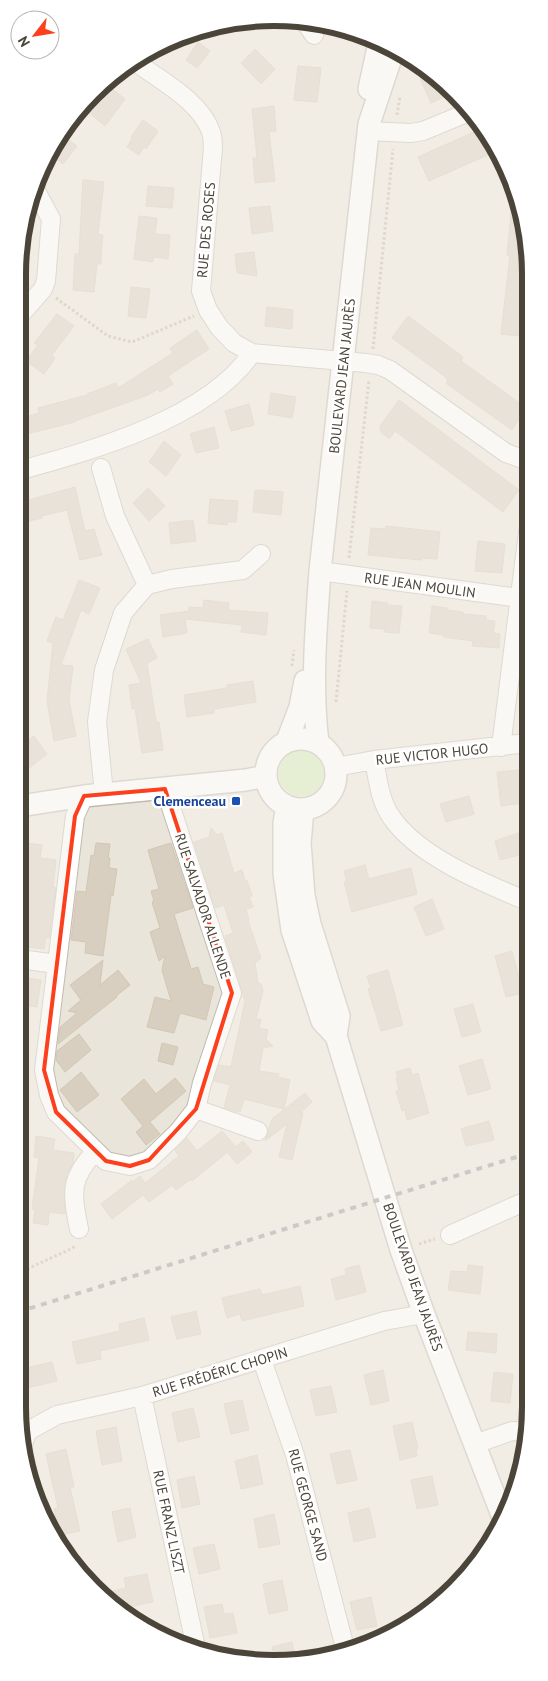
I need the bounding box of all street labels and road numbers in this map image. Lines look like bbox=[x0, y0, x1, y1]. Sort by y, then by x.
street label: RUE DES ROSES bbox=[193, 181, 219, 279]
street label: BOULEVARD JEAN JAURÈS bbox=[325, 298, 359, 454]
street label: RUE JEAN MOULIN bbox=[363, 568, 477, 602]
street label: RUE VICTOR HUGO bbox=[375, 739, 489, 769]
street label: RUE SALVADOR ALLENDE bbox=[171, 831, 235, 981]
street label: BOULEVARD JEAN JAURÈS bbox=[379, 1200, 447, 1354]
street label: RUE FRÉDÉRIC CHOPIN bbox=[150, 1343, 290, 1401]
street label: RUE GEORGE SAND bbox=[284, 1447, 332, 1563]
street label: RUE FRANZ LISZT bbox=[149, 1468, 189, 1576]

